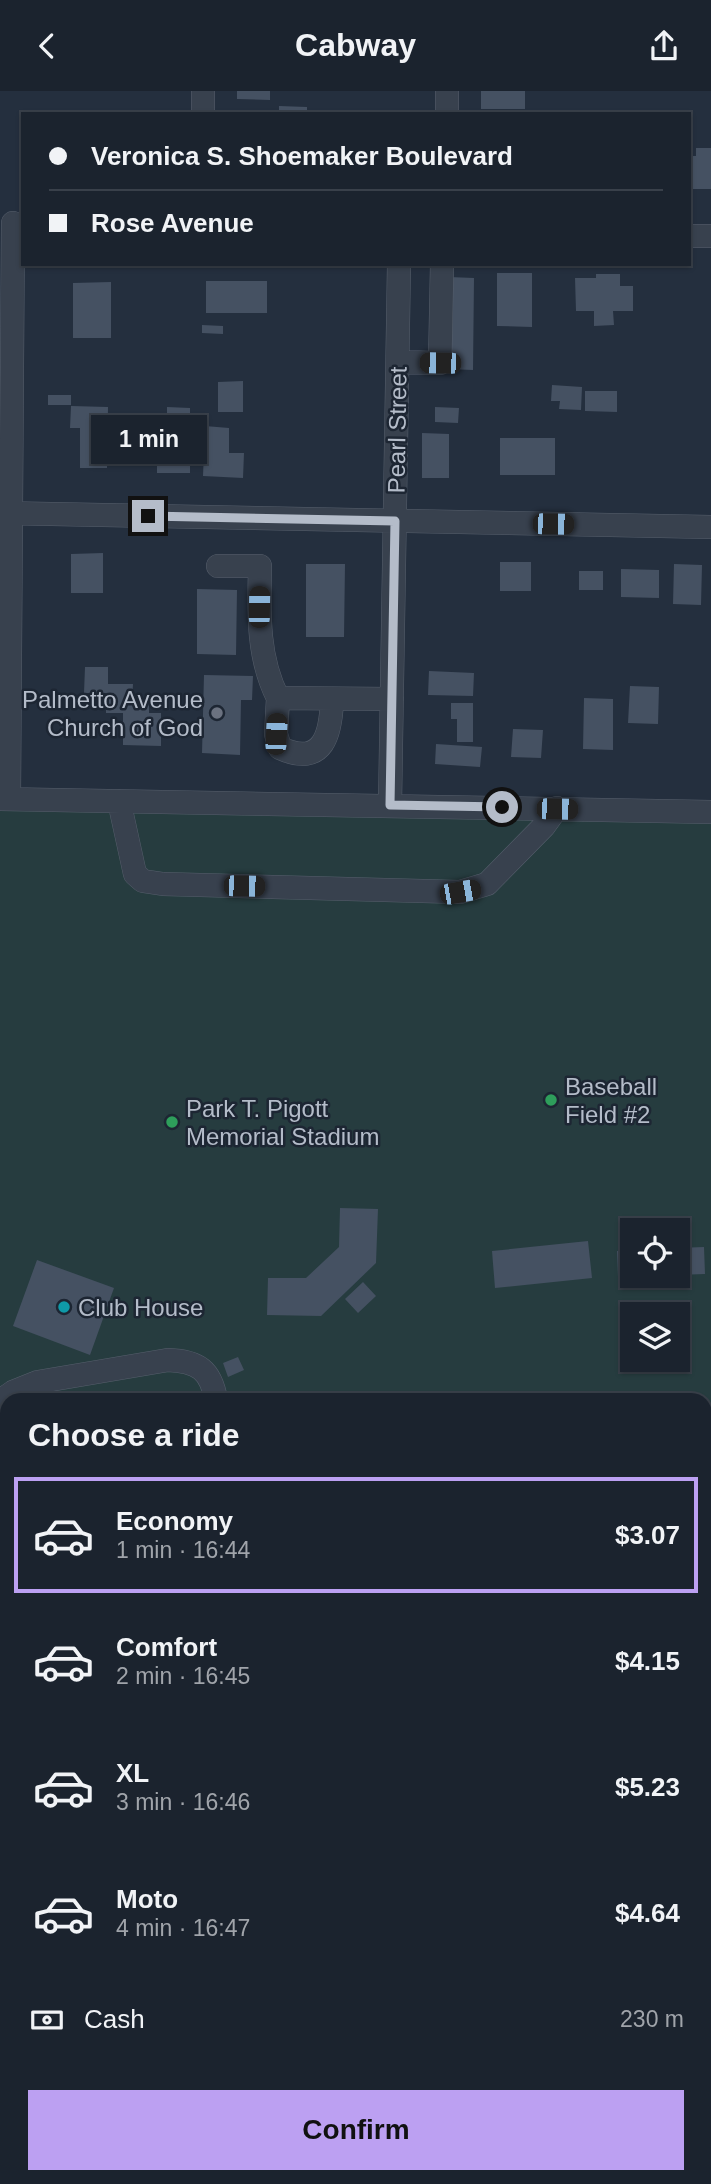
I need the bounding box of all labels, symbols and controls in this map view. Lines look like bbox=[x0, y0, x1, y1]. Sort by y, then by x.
icon: back bbox=[28, 27, 66, 65]
text: Cabway bbox=[295, 27, 416, 63]
icon: share bbox=[645, 27, 683, 65]
text: Veronica S. Shoemaker Boulevard bbox=[91, 141, 513, 171]
text: Rose Avenue bbox=[91, 208, 254, 238]
car bbox=[419, 352, 462, 374]
street label: Pearl Street bbox=[382, 366, 412, 494]
callout: 1 min bbox=[90, 415, 206, 463]
text: 1 min bbox=[119, 426, 179, 452]
route end bbox=[132, 500, 164, 532]
car bbox=[532, 513, 575, 535]
car bbox=[249, 586, 270, 628]
place label: Palmetto Avenue Church of God bbox=[22, 686, 203, 741]
marker: Palmetto Avenue Church of God bbox=[209, 705, 225, 721]
car bbox=[265, 712, 288, 756]
route start bbox=[486, 791, 518, 823]
car bbox=[536, 798, 579, 820]
car bbox=[223, 875, 266, 897]
car bbox=[438, 878, 483, 906]
place label: Baseball Field #2 bbox=[565, 1073, 657, 1128]
marker: Baseball Field #2 bbox=[543, 1092, 559, 1108]
place label: Park T. Pigott Memorial Stadium bbox=[186, 1095, 379, 1150]
marker: Park T. Pigott Memorial Stadium bbox=[164, 1114, 180, 1130]
map controls bbox=[620, 1218, 690, 1372]
button: locate bbox=[620, 1218, 690, 1288]
place label: Club House bbox=[78, 1294, 203, 1321]
marker: Club House bbox=[56, 1299, 72, 1315]
button: layers bbox=[620, 1302, 690, 1372]
text: Choose a ride bbox=[28, 1417, 240, 1453]
icon: car bbox=[32, 1504, 95, 1567]
text: Economy bbox=[116, 1506, 233, 1536]
text: $3.07 bbox=[615, 1520, 680, 1550]
text: 1 min · 16:44 bbox=[116, 1537, 250, 1563]
icon: car bbox=[32, 1630, 95, 1693]
text: Comfort bbox=[116, 1632, 217, 1662]
text: $4.15 bbox=[615, 1646, 680, 1676]
text: 2 min · 16:45 bbox=[116, 1663, 250, 1689]
icon: car bbox=[32, 1756, 95, 1819]
text: XL bbox=[116, 1758, 149, 1788]
text: $5.23 bbox=[615, 1772, 680, 1802]
text: 3 min · 16:46 bbox=[116, 1789, 250, 1815]
icon: car bbox=[32, 1882, 95, 1945]
text: Moto bbox=[116, 1884, 178, 1914]
text: $4.64 bbox=[615, 1898, 680, 1928]
text: 4 min · 16:47 bbox=[116, 1915, 250, 1941]
icon: cash bbox=[28, 2001, 66, 2039]
text: Cash bbox=[84, 2004, 145, 2034]
text: 230 m bbox=[620, 2006, 684, 2032]
button: Confirm bbox=[28, 2090, 684, 2170]

